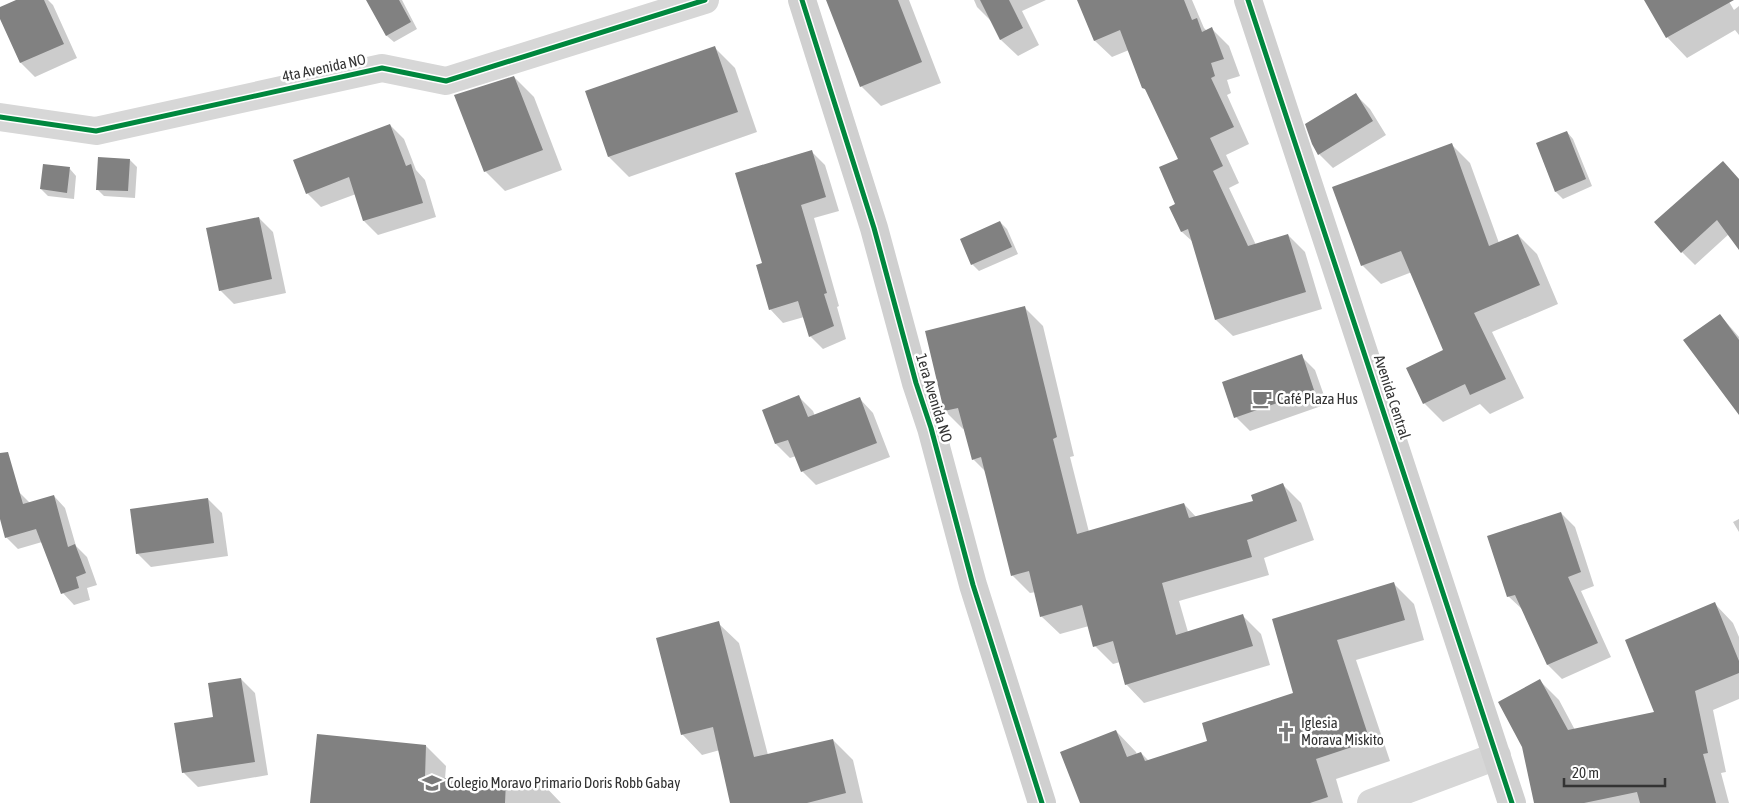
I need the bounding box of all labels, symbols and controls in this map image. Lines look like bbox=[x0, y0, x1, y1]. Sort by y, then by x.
street label: 4ta Avenida NO bbox=[281, 50, 367, 85]
street label: 1era Avenida NO bbox=[913, 352, 956, 444]
street label: Avenida Central bbox=[1371, 353, 1414, 441]
cafe icon: Café Plaza Hus bbox=[1251, 388, 1273, 410]
place label: Café Plaza Hus bbox=[1277, 390, 1358, 407]
place label: Iglesia Morava Miskito bbox=[1301, 714, 1384, 748]
church icon: Iglesia Morava Miskito bbox=[1275, 721, 1297, 743]
scale bar bbox=[1564, 756, 1665, 788]
text: 20 m bbox=[1572, 764, 1599, 781]
school or university icon: Colegio Moravo Primario Doris Robb Gabay bbox=[421, 772, 443, 794]
place label: Colegio Moravo Primario Doris Robb Gabay bbox=[447, 774, 680, 791]

